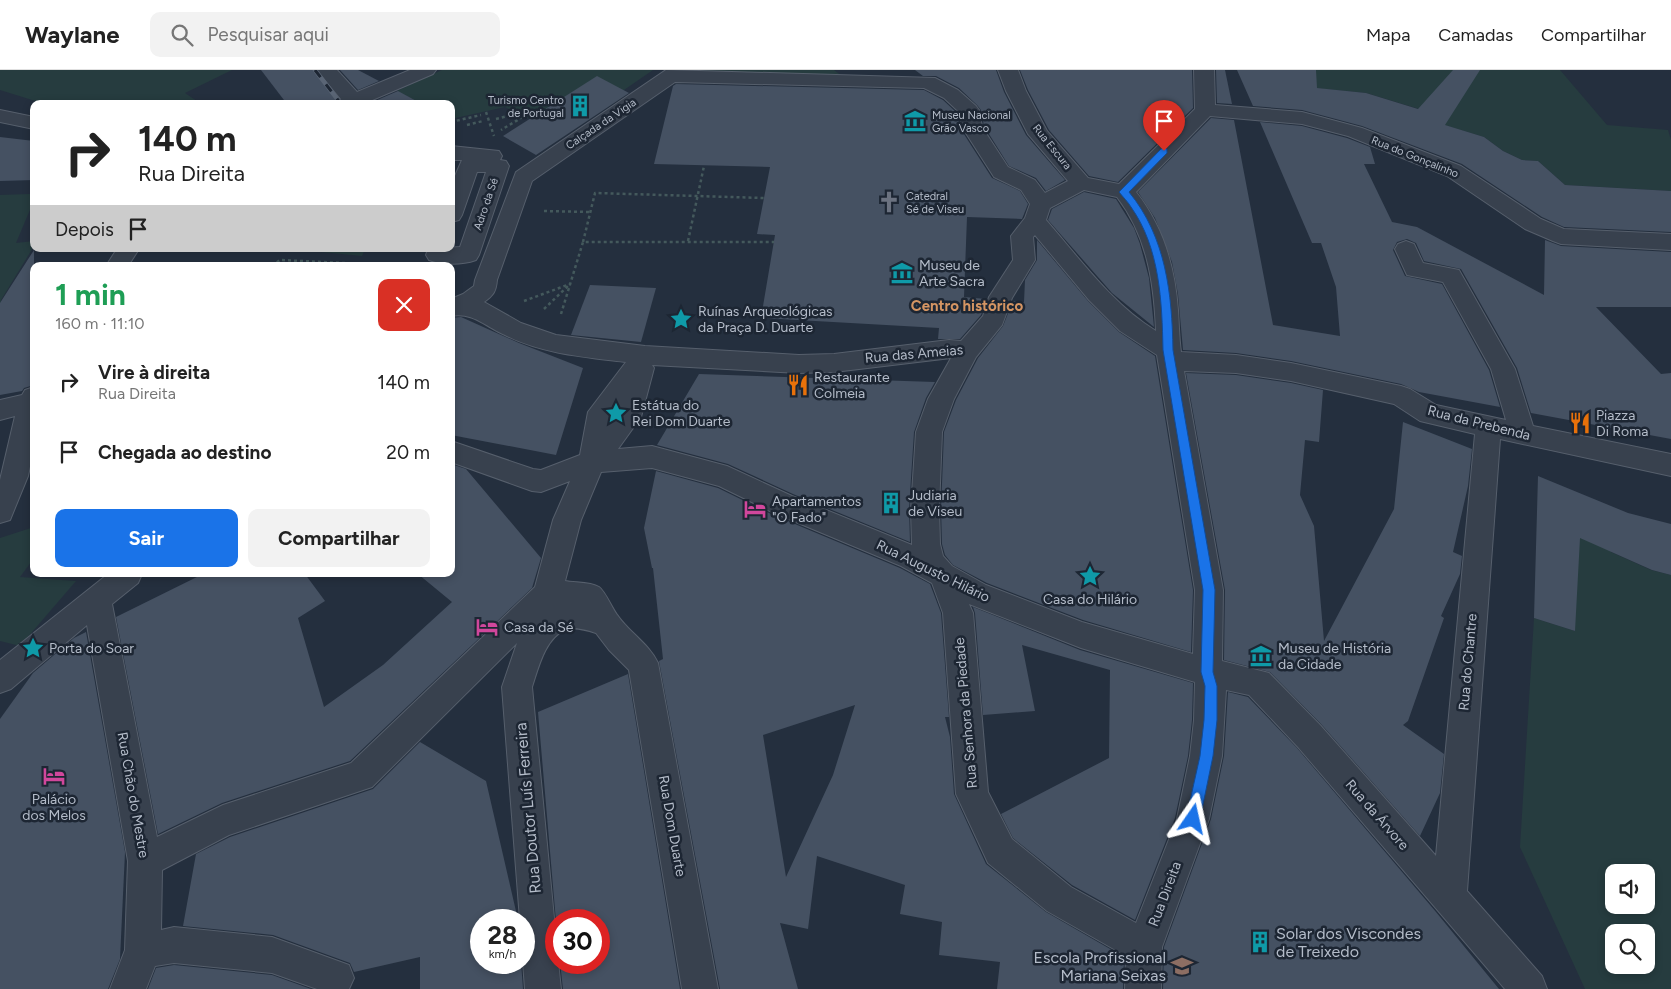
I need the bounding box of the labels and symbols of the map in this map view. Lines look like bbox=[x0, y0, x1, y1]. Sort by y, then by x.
building icon: Turismo Centro de Portugal bbox=[567, 93, 593, 119]
place label: Turismo Centro de Portugal bbox=[488, 94, 564, 120]
street label: Calçada da Vigia bbox=[563, 96, 639, 152]
pin bbox=[1143, 100, 1185, 151]
museum icon: Museu Nacional Grão Vasco bbox=[902, 108, 928, 134]
place label: Museu Nacional Grão Vasco bbox=[932, 109, 1011, 135]
street label: Rua Escura bbox=[1030, 122, 1074, 172]
street label: Rua do Gonçalinho bbox=[1369, 134, 1461, 180]
street label: Adro da Sé bbox=[471, 176, 501, 232]
church icon: Catedral Sé de Viseu bbox=[876, 189, 902, 215]
place label: Catedral Sé de Viseu bbox=[906, 190, 964, 216]
place label: Museu de Arte Sacra bbox=[919, 257, 985, 290]
museum icon: Museu de Arte Sacra bbox=[889, 260, 915, 286]
district label: Centro histórico bbox=[911, 297, 1023, 315]
place label: Ruínas Arqueológicas da Praça D. Duarte bbox=[698, 303, 833, 336]
place icon: Ruínas Arqueológicas da Praça D. Duarte bbox=[668, 306, 694, 332]
street label: Rua das Ameias bbox=[864, 341, 964, 367]
place label: Restaurante Colmeia bbox=[814, 369, 890, 402]
restaurant icon: Restaurante Colmeia bbox=[785, 372, 811, 398]
place label: Estátua do Rei Dom Duarte bbox=[632, 397, 731, 430]
place icon: Estátua do Rei Dom Duarte bbox=[603, 400, 629, 426]
street label: Rua da Prebenda bbox=[1426, 402, 1532, 444]
place label: Piazza Di Roma bbox=[1596, 407, 1648, 440]
restaurant icon: Piazza Di Roma bbox=[1567, 410, 1593, 436]
place label: Judiaria de Viseu bbox=[908, 487, 962, 520]
building icon: Judiaria de Viseu bbox=[878, 490, 904, 516]
place label: Apartamentos "O Fado" bbox=[772, 493, 861, 526]
hotel icon: Apartamentos "O Fado" bbox=[742, 496, 768, 522]
street label: Rua Augusto Hilário bbox=[874, 536, 992, 606]
place icon: Casa do Hilário bbox=[1077, 563, 1103, 589]
place label: Casa do Hilário bbox=[1043, 591, 1137, 608]
street label: Rua do Chantre bbox=[1455, 612, 1481, 711]
hotel icon: Casa da Sé bbox=[474, 614, 500, 640]
place label: Casa da Sé bbox=[504, 619, 574, 636]
place icon: Porta do Soar bbox=[20, 635, 46, 661]
street label: Rua Senhora da Piedade bbox=[951, 636, 981, 789]
place label: Porta do Soar bbox=[49, 640, 134, 657]
place label: Museu de História da Cidade bbox=[1278, 640, 1391, 673]
museum icon: Museu de História da Cidade bbox=[1248, 643, 1274, 669]
street label: Rua Doutor Luís Ferreira bbox=[511, 722, 545, 894]
street label: Rua Chão do Mestre bbox=[114, 731, 152, 859]
hotel icon: Palácio dos Melos bbox=[41, 763, 67, 789]
street label: Rua Dom Duarte bbox=[655, 774, 689, 878]
street label: Rua da Árvore bbox=[1342, 776, 1412, 854]
place label: Palácio dos Melos bbox=[22, 791, 86, 824]
position arrow bbox=[1166, 792, 1218, 844]
street label: Rua Direita bbox=[1145, 859, 1185, 929]
speed limit sign: 30 bbox=[545, 909, 610, 974]
place label: Solar dos Viscondes de Treixedo bbox=[1276, 924, 1421, 961]
building icon: Solar dos Viscondes de Treixedo bbox=[1247, 929, 1273, 955]
place label: Escola Profissional Mariana Seixas bbox=[1033, 948, 1166, 985]
school or university icon: Escola Profissional Mariana Seixas bbox=[1169, 953, 1195, 979]

